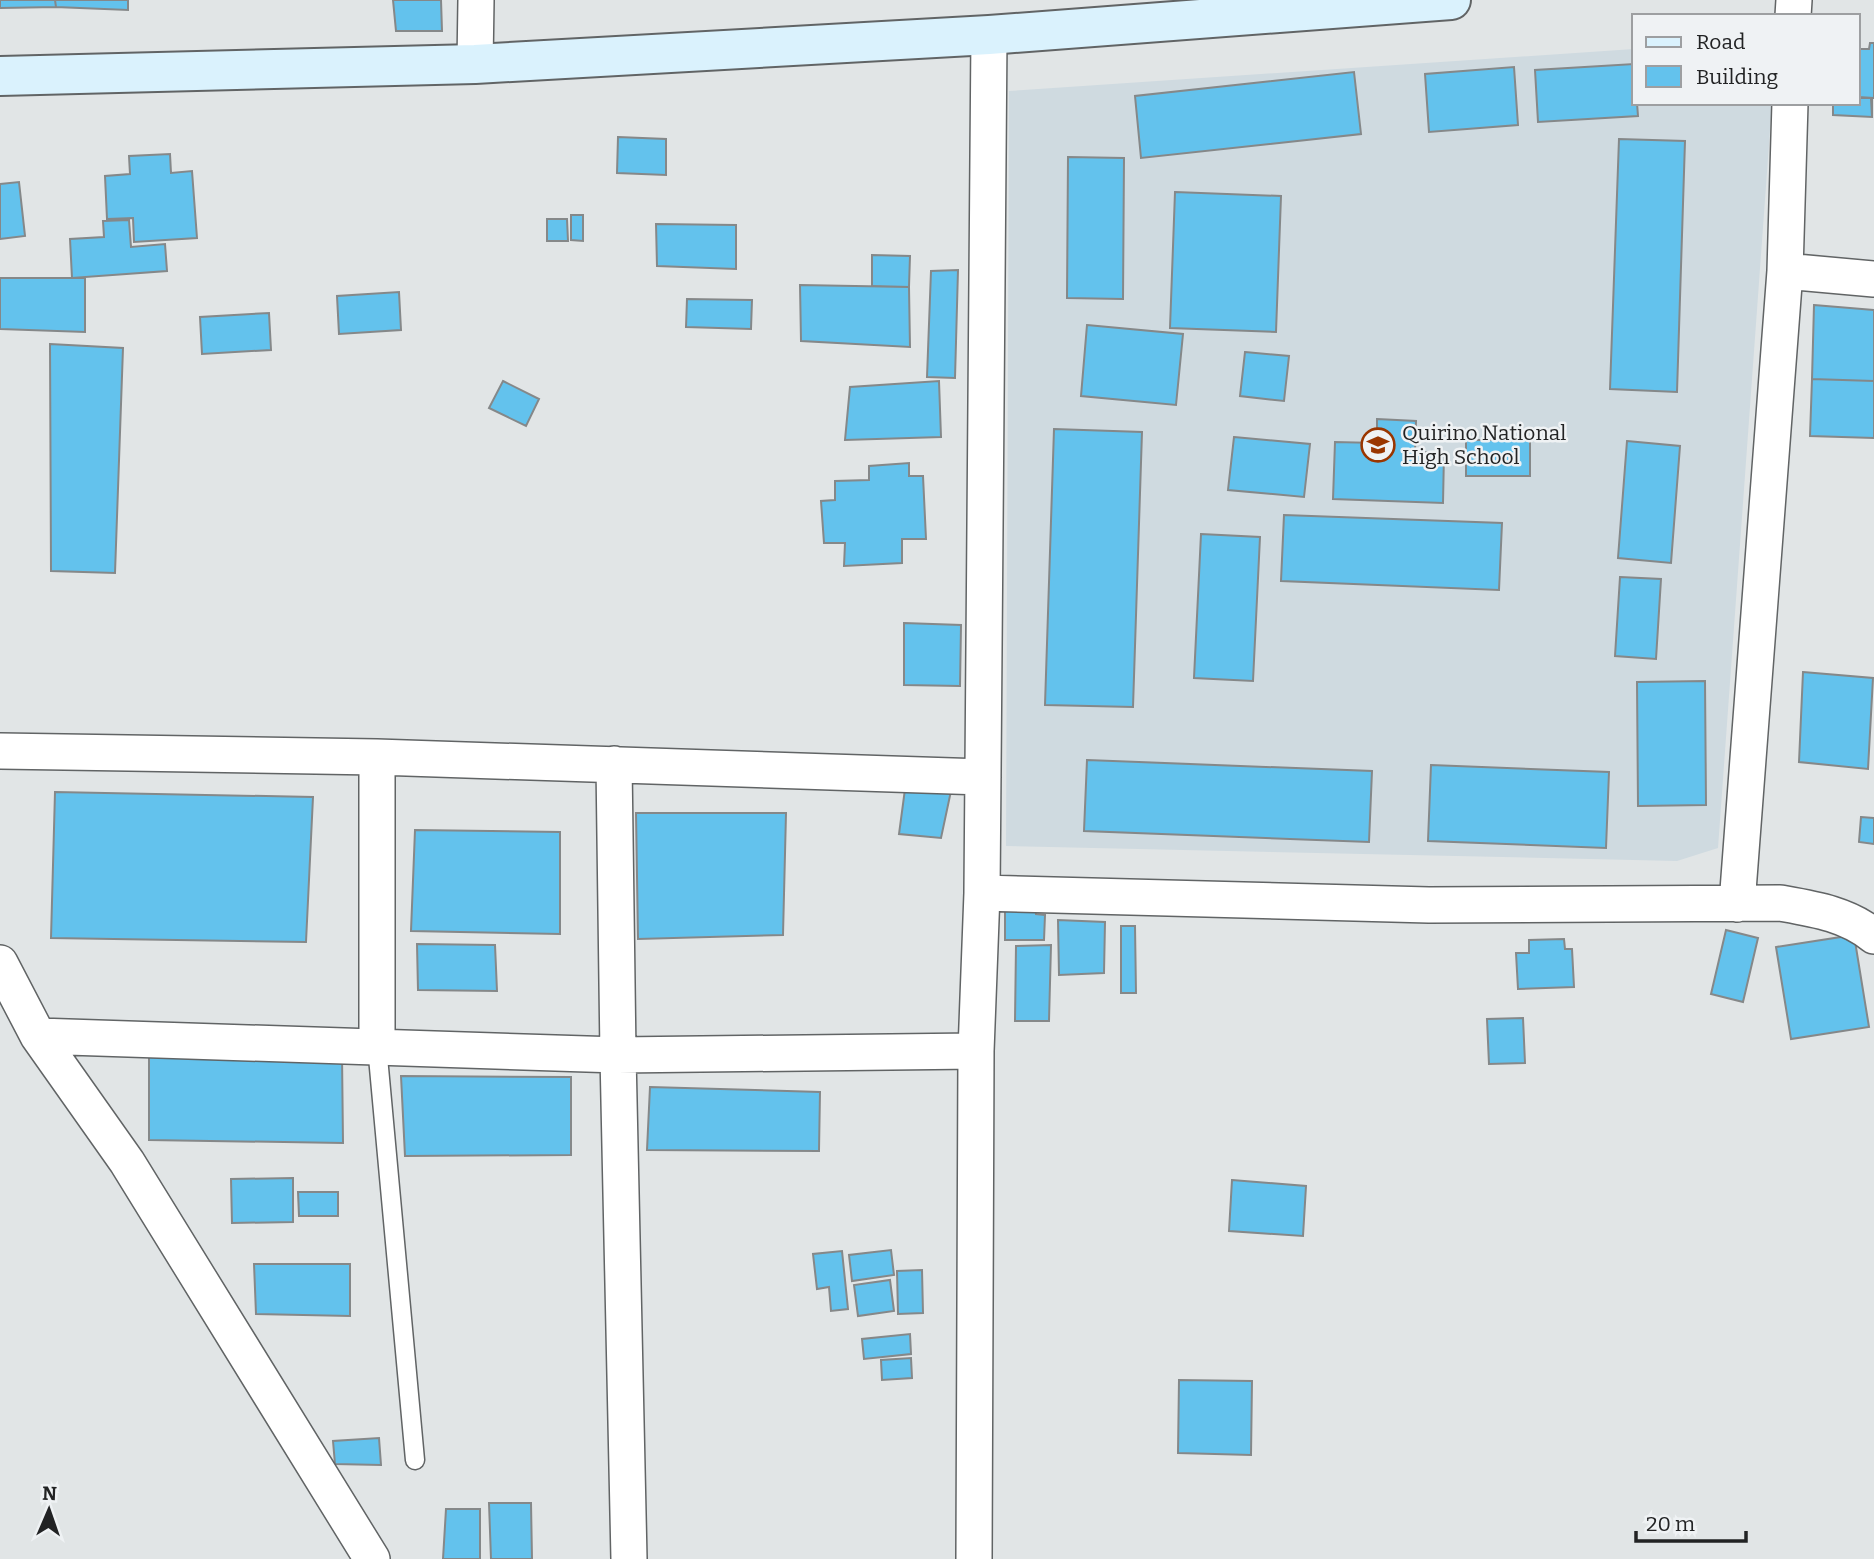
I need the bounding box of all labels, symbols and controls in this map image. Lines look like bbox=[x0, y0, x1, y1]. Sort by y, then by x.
legend bbox=[1632, 14, 1860, 105]
text: Road bbox=[1696, 29, 1745, 55]
text: Building bbox=[1696, 64, 1779, 90]
place label: Quirino National High School bbox=[1402, 420, 1566, 470]
school or university icon: Quirino National High School bbox=[1359, 426, 1397, 464]
north arrow bbox=[14, 1475, 84, 1545]
text: N bbox=[42, 1482, 58, 1505]
scale bar bbox=[1636, 1500, 1746, 1544]
text: 20 m bbox=[1646, 1511, 1695, 1537]

